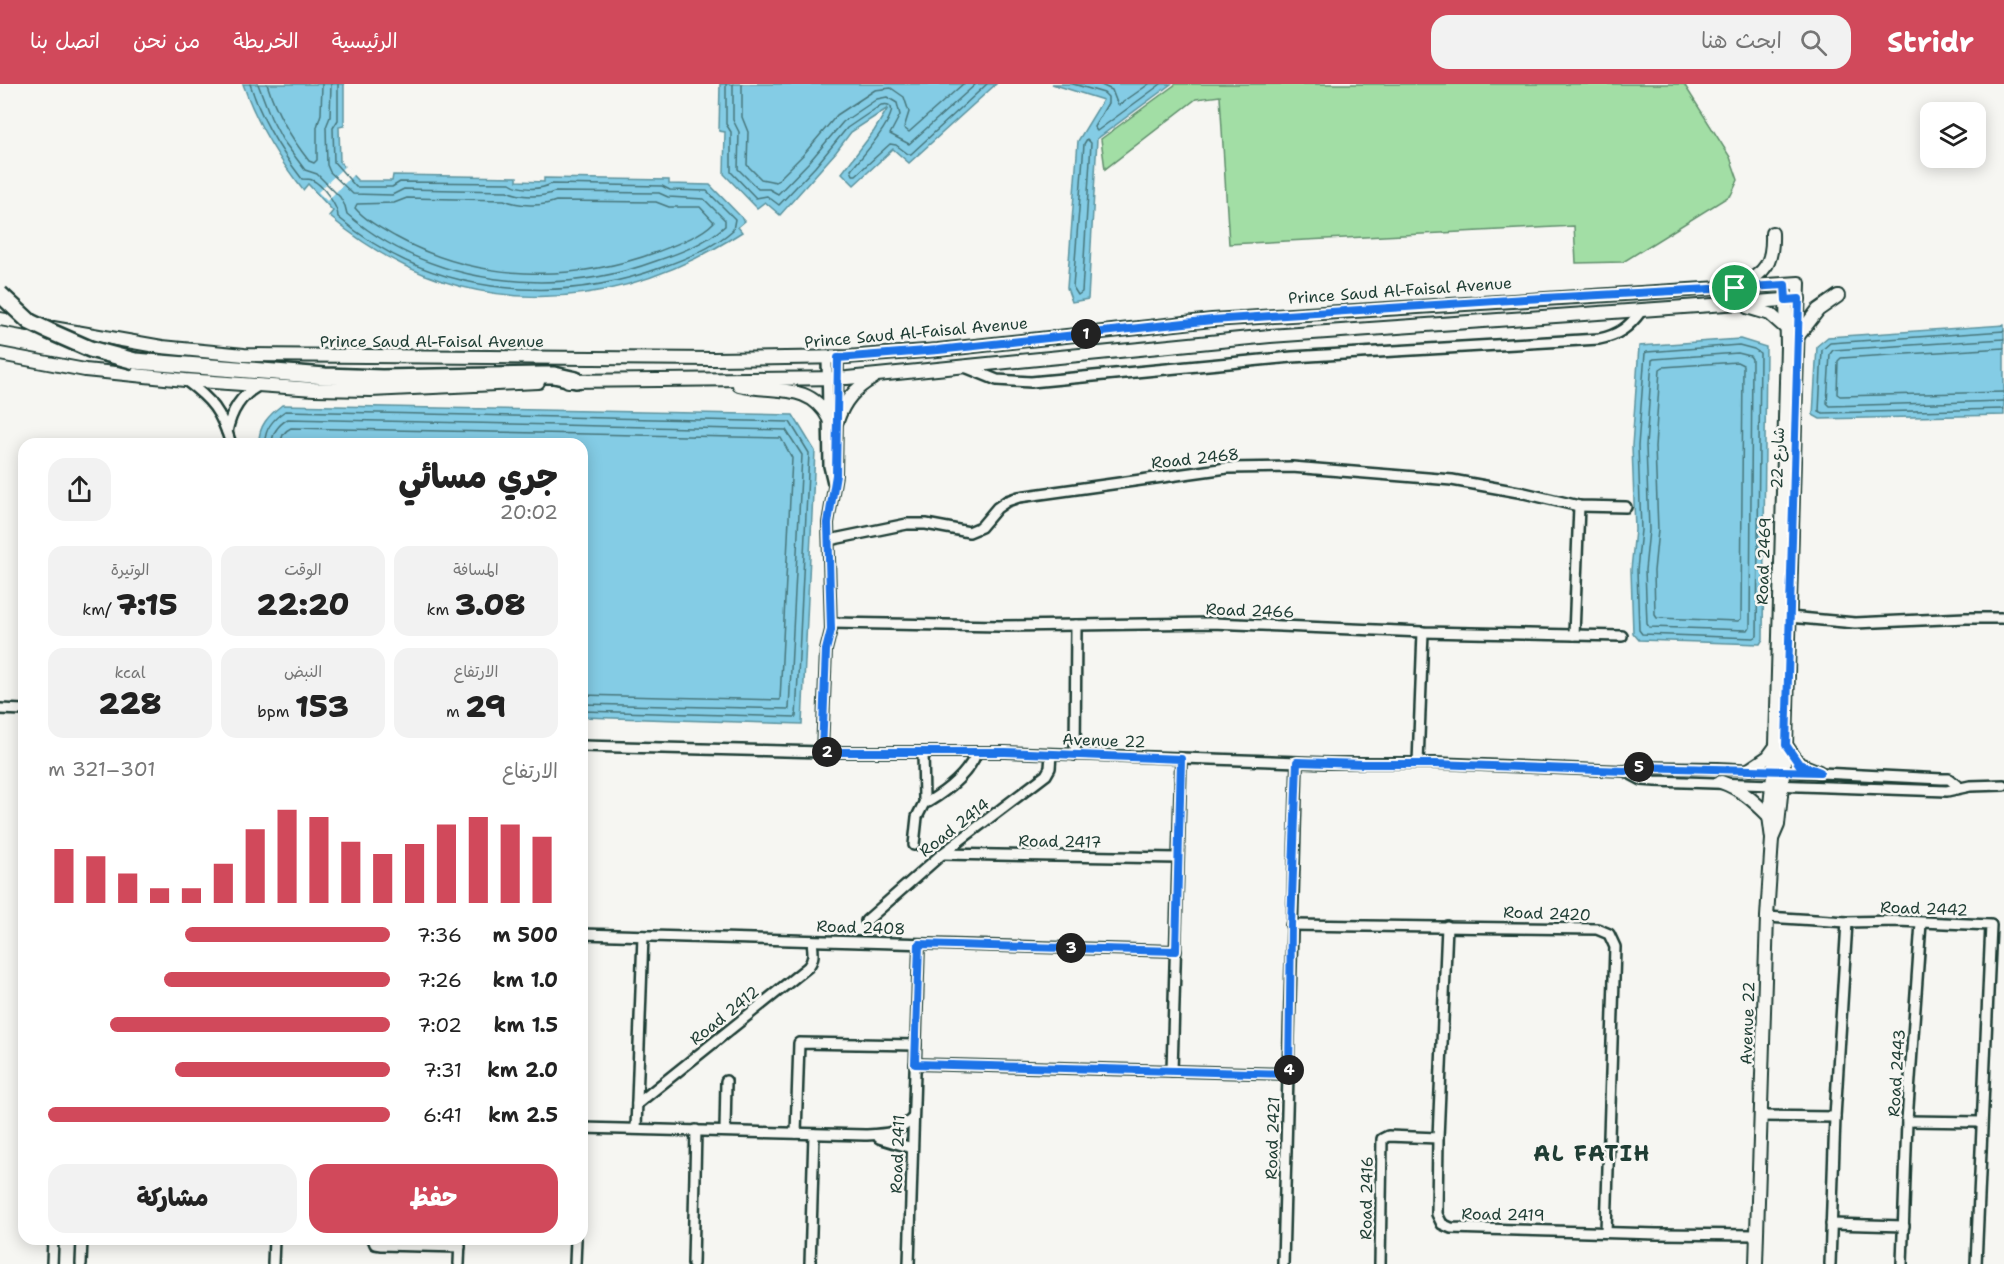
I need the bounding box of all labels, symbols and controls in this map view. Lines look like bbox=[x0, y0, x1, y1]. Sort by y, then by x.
search box bbox=[1431, 15, 1851, 69]
text: Stridr bbox=[1887, 23, 1974, 61]
text: ابحث هنا bbox=[1701, 26, 1782, 55]
icon: search bbox=[1797, 26, 1830, 59]
text: اتصل بنا bbox=[30, 27, 100, 55]
text: من نحن bbox=[133, 27, 200, 55]
text: الخريطة bbox=[233, 27, 299, 55]
text: الرئيسية bbox=[332, 27, 398, 55]
map controls bbox=[1920, 102, 1986, 168]
button: layers bbox=[1920, 102, 1986, 168]
pin bbox=[1709, 262, 1760, 313]
icon: arrive bbox=[1718, 271, 1751, 304]
street label: Prince Saud Al-Faisal Avenue bbox=[1287, 272, 1513, 309]
street label: Prince Saud Al-Faisal Avenue bbox=[803, 312, 1029, 353]
pin: 1 bbox=[1071, 319, 1101, 349]
text: 1 bbox=[1082, 323, 1090, 344]
street label: Prince Saud Al-Faisal Avenue bbox=[320, 331, 544, 352]
street label: شارع 22 bbox=[1766, 427, 1790, 489]
street label: Road 2468 bbox=[1150, 443, 1240, 474]
text: جري مسائي bbox=[399, 454, 558, 499]
button: share bbox=[48, 458, 111, 521]
text: 20:02 bbox=[499, 499, 558, 525]
street label: Road 2469 bbox=[1751, 517, 1776, 605]
text: الوتيرة bbox=[111, 559, 149, 580]
text: الوقت bbox=[284, 559, 322, 580]
text: المسافة bbox=[453, 559, 499, 580]
text: 7:15 bbox=[116, 584, 178, 625]
text: 22:20 bbox=[257, 584, 349, 625]
text: 3.08 bbox=[455, 584, 525, 625]
street label: Road 2466 bbox=[1205, 598, 1295, 623]
text: /km bbox=[82, 599, 116, 620]
text: km bbox=[427, 599, 455, 620]
text: النبض bbox=[284, 661, 322, 682]
text: الارتفاع bbox=[454, 661, 498, 682]
text: kcal bbox=[114, 662, 146, 683]
text: 228 bbox=[99, 683, 162, 724]
text: 153 bbox=[295, 686, 349, 727]
text: 29 bbox=[465, 686, 506, 727]
text: bpm bbox=[257, 701, 295, 722]
text: m bbox=[446, 701, 465, 722]
street label: Avenue 22 bbox=[1062, 729, 1146, 752]
pin: 2 bbox=[812, 737, 842, 767]
text: 2 bbox=[821, 741, 833, 762]
pin: 5 bbox=[1624, 752, 1654, 782]
text: 301–321 m bbox=[48, 756, 156, 782]
text: 5 bbox=[1634, 756, 1644, 777]
text: الارتفاع bbox=[502, 758, 558, 784]
street label: Road 2414 bbox=[915, 793, 994, 861]
street label: Road 2417 bbox=[1018, 830, 1102, 853]
street label: Road 2442 bbox=[1880, 896, 1968, 921]
street label: Road 2420 bbox=[1503, 901, 1591, 926]
street label: Road 2408 bbox=[816, 915, 906, 940]
text: 7:36 bbox=[417, 922, 462, 948]
text: 500 m bbox=[492, 922, 558, 948]
pin: 3 bbox=[1056, 933, 1086, 963]
text: 3 bbox=[1065, 937, 1077, 958]
text: 7:26 bbox=[417, 967, 462, 993]
text: 1.0 km bbox=[493, 967, 558, 993]
street label: Road 2412 bbox=[685, 981, 763, 1050]
street label: Avenue 22 bbox=[1736, 981, 1759, 1065]
text: 7:02 bbox=[417, 1012, 462, 1038]
text: 1.5 km bbox=[494, 1012, 558, 1038]
street label: Road 2443 bbox=[1883, 1028, 1910, 1118]
pin: 4 bbox=[1274, 1055, 1304, 1085]
text: 7:31 bbox=[423, 1057, 462, 1083]
text: 2.0 km bbox=[487, 1057, 558, 1083]
text: 4 bbox=[1283, 1059, 1295, 1080]
street label: Road 2421 bbox=[1261, 1096, 1284, 1180]
text: 6:41 bbox=[423, 1102, 462, 1128]
text: 2.5 km bbox=[488, 1102, 558, 1128]
street label: Road 2411 bbox=[886, 1114, 909, 1194]
district label: AL FATIH bbox=[1533, 1139, 1651, 1168]
street label: Road 2416 bbox=[1355, 1156, 1378, 1240]
button: مشاركة bbox=[48, 1164, 297, 1233]
button: حفظ bbox=[309, 1164, 558, 1233]
street label: Road 2419 bbox=[1461, 1203, 1545, 1226]

